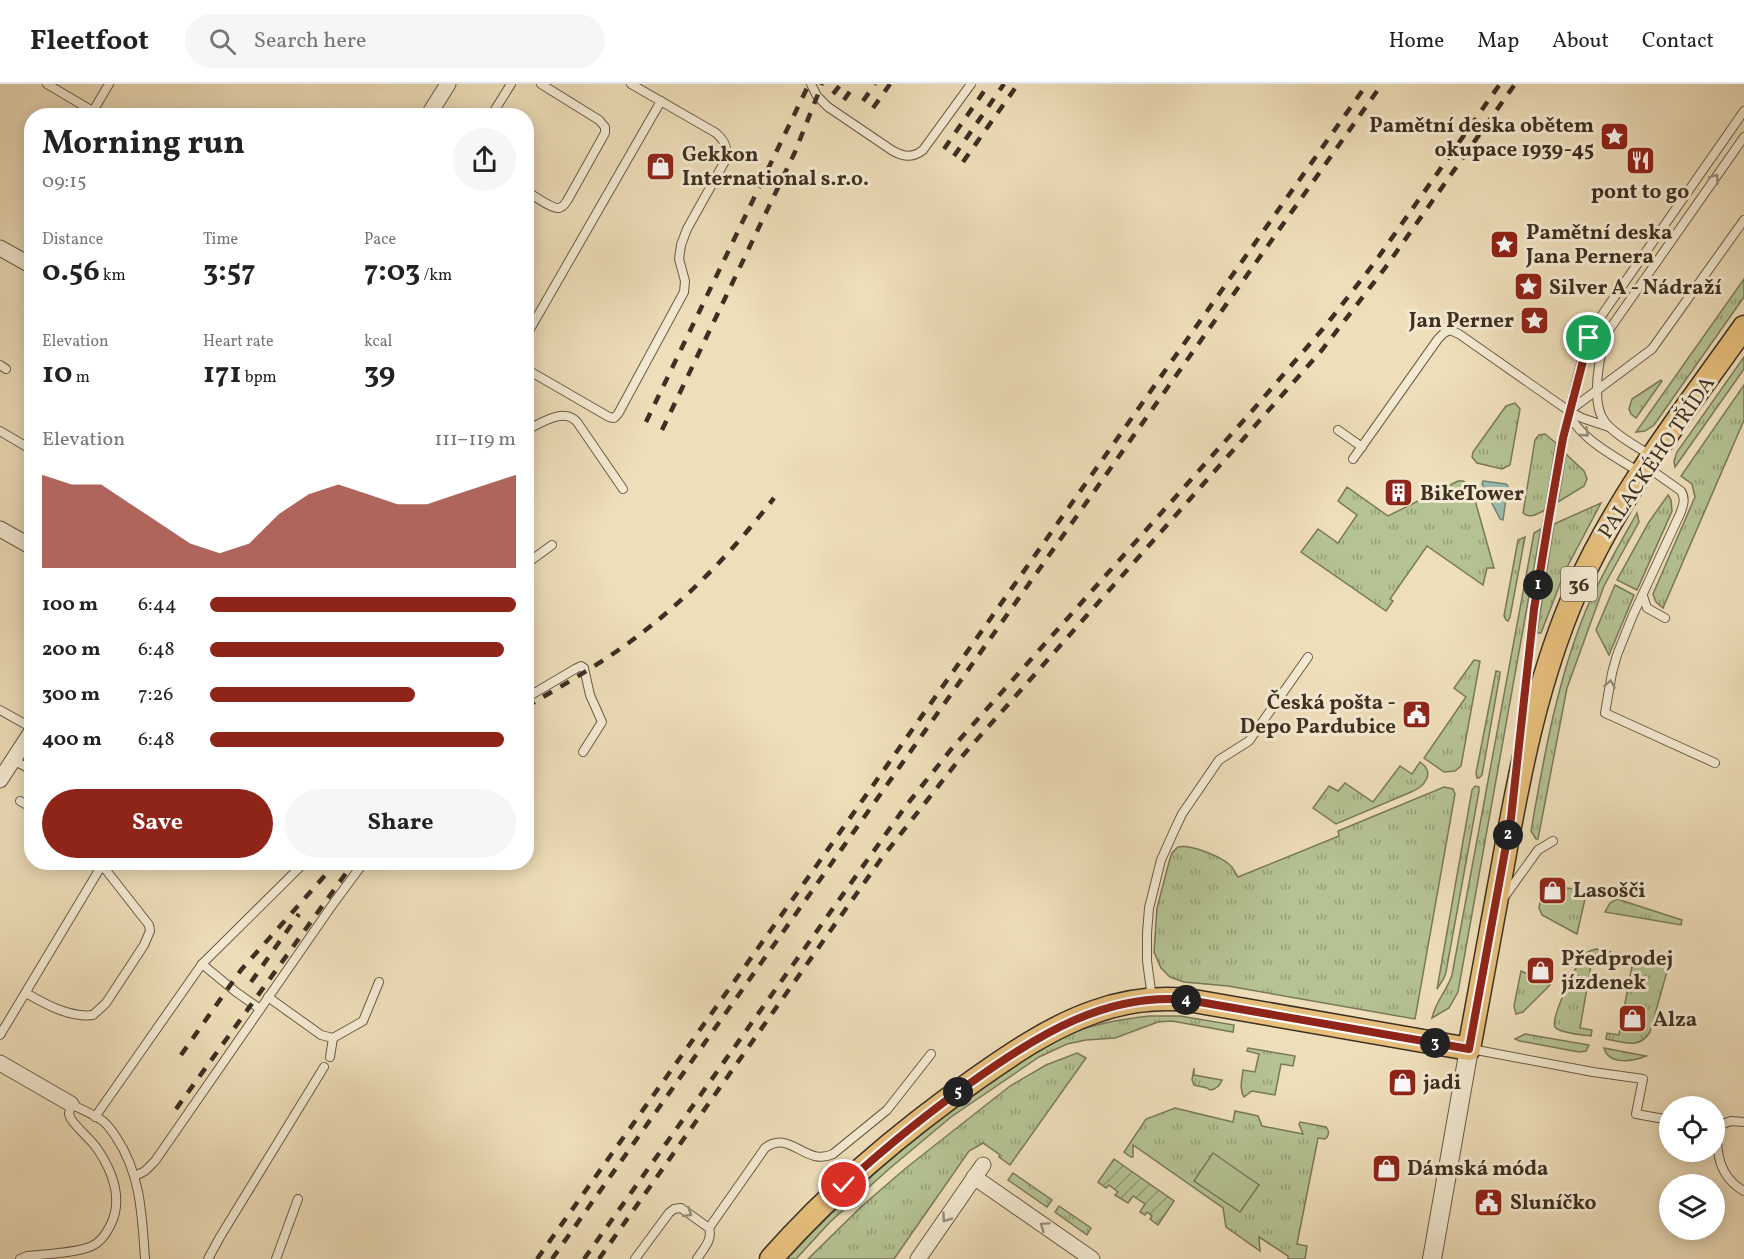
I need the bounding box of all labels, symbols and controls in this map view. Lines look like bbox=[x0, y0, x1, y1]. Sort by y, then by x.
search box bbox=[185, 14, 605, 68]
text: Fleetfoot bbox=[30, 22, 149, 61]
icon: search bbox=[206, 25, 239, 58]
text: Search here bbox=[254, 26, 366, 57]
text: Home bbox=[1389, 27, 1444, 56]
text: Map bbox=[1477, 27, 1519, 56]
text: About bbox=[1552, 27, 1609, 56]
text: Contact bbox=[1642, 27, 1714, 56]
place label: Pamětní deska obětem okupace 1939-45 bbox=[1369, 112, 1594, 165]
place icon: Pamětní deska obětem okupace 1939-45 bbox=[1599, 121, 1631, 153]
text: Morning run bbox=[42, 122, 245, 168]
button: share bbox=[453, 128, 516, 191]
place label: Gekkon International s.r.o. bbox=[682, 141, 869, 194]
restaurant icon: pont to go bbox=[1624, 144, 1656, 176]
shop icon: Gekkon International s.r.o. bbox=[645, 150, 677, 182]
text: 09:15 bbox=[42, 168, 87, 196]
one-way arrow bbox=[1708, 174, 1719, 185]
place label: pont to go bbox=[1591, 178, 1689, 207]
place label: Pamětní deska Jana Pernera bbox=[1525, 219, 1672, 272]
place icon: Pamětní deska Jana Pernera bbox=[1489, 228, 1521, 260]
text: Distance bbox=[42, 229, 103, 251]
text: Time bbox=[203, 229, 238, 251]
text: Pace bbox=[364, 229, 396, 251]
text: 0.56 bbox=[42, 251, 100, 293]
text: 3:57 bbox=[203, 251, 256, 293]
text: 7:03 bbox=[364, 251, 420, 293]
text: km bbox=[100, 265, 126, 287]
text: /km bbox=[420, 265, 452, 287]
place icon: Silver A - Nádraží bbox=[1512, 271, 1544, 303]
place label: Silver A - Nádraží bbox=[1549, 274, 1722, 303]
place icon: Jan Perner bbox=[1519, 304, 1551, 336]
place label: Jan Perner bbox=[1408, 307, 1514, 336]
pin bbox=[1563, 312, 1614, 363]
icon: arrive bbox=[1572, 321, 1605, 354]
text: Elevation bbox=[42, 331, 109, 353]
text: Heart rate bbox=[203, 331, 274, 353]
text: kcal bbox=[364, 331, 392, 353]
text: 10 bbox=[42, 353, 73, 395]
text: 171 bbox=[203, 353, 241, 395]
text: 39 bbox=[364, 353, 395, 395]
text: m bbox=[73, 367, 90, 389]
text: bpm bbox=[241, 367, 277, 389]
street label: PALACKÉHO TŘÍDA bbox=[1592, 371, 1723, 545]
text: Elevation bbox=[42, 426, 125, 454]
text: 111–119 m bbox=[434, 426, 516, 454]
one-way arrow bbox=[1578, 426, 1588, 437]
building icon: BikeTower bbox=[1383, 477, 1415, 509]
place label: BikeTower bbox=[1420, 480, 1524, 509]
road number: 36 bbox=[1561, 567, 1597, 601]
pin: 1 bbox=[1523, 570, 1553, 600]
text: 1 bbox=[1535, 574, 1541, 596]
text: 100 m bbox=[42, 591, 98, 619]
text: 6:44 bbox=[138, 591, 177, 619]
text: 200 m bbox=[42, 636, 100, 664]
text: 6:48 bbox=[138, 636, 175, 664]
one-way arrow bbox=[1603, 680, 1615, 689]
text: 300 m bbox=[42, 681, 100, 709]
text: 7:26 bbox=[138, 681, 173, 709]
place label: Česká pošta - Depo Pardubice bbox=[1240, 689, 1396, 742]
public building icon: Česká pošta - Depo Pardubice bbox=[1401, 698, 1433, 730]
text: 400 m bbox=[42, 726, 102, 754]
text: 6:48 bbox=[138, 726, 175, 754]
button: Save bbox=[42, 789, 273, 858]
button: Share bbox=[285, 789, 516, 858]
pin: 2 bbox=[1493, 820, 1523, 850]
text: 2 bbox=[1504, 824, 1512, 846]
shop icon: Lasošči bbox=[1536, 874, 1568, 906]
place label: Lasošči bbox=[1573, 877, 1646, 906]
place label: Předprodej jízdenek bbox=[1561, 945, 1673, 998]
shop icon: Předprodej jízdenek bbox=[1524, 954, 1556, 986]
pin: 4 bbox=[1171, 985, 1201, 1015]
text: 4 bbox=[1181, 989, 1191, 1011]
shop icon: Alza bbox=[1616, 1003, 1648, 1035]
place label: Alza bbox=[1653, 1006, 1697, 1035]
pin: 3 bbox=[1420, 1028, 1450, 1058]
text: 3 bbox=[1431, 1032, 1439, 1054]
shop icon: jadi bbox=[1386, 1066, 1418, 1098]
place label: jadi bbox=[1423, 1069, 1461, 1098]
pin: 5 bbox=[943, 1077, 973, 1107]
text: 5 bbox=[954, 1081, 962, 1103]
map controls bbox=[1659, 1096, 1725, 1240]
button: locate bbox=[1659, 1096, 1725, 1162]
shop icon: Dámská móda bbox=[1370, 1152, 1402, 1184]
place label: Dámská móda bbox=[1407, 1155, 1549, 1184]
pin bbox=[818, 1159, 869, 1210]
icon: check bbox=[827, 1168, 860, 1201]
button: layers bbox=[1659, 1174, 1725, 1240]
public building icon: Sluníčko bbox=[1473, 1186, 1505, 1218]
place label: Sluníčko bbox=[1510, 1189, 1597, 1218]
one-way arrow bbox=[682, 1206, 692, 1218]
one-way arrow bbox=[942, 1211, 953, 1222]
one-way arrow bbox=[1039, 1222, 1050, 1233]

